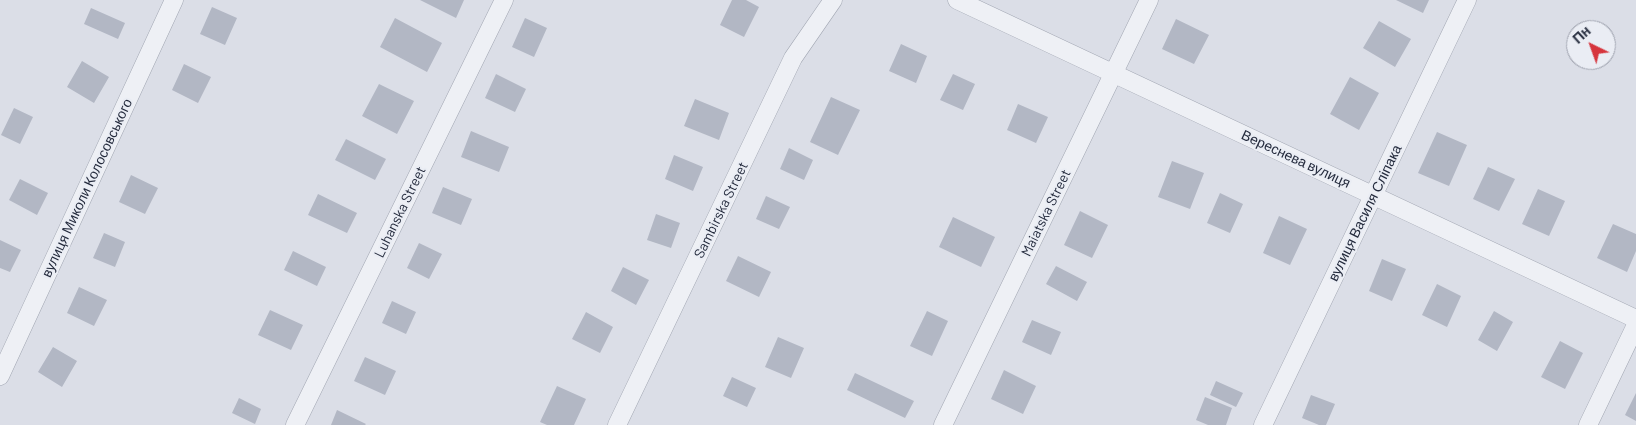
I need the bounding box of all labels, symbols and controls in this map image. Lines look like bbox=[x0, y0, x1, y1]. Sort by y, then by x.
north arrow bbox=[1566, 20, 1616, 70]
text: Пн bbox=[1569, 22, 1594, 47]
street label: вулиця Миколи Колосовського bbox=[38, 96, 136, 280]
street label: Вереснева вулиця bbox=[1239, 126, 1353, 192]
street label: вулиця Василя Сліпака bbox=[1325, 142, 1405, 284]
street label: Sambirska Street bbox=[690, 159, 752, 261]
street label: Luhanska Street bbox=[371, 164, 429, 260]
street label: Maiatska Street bbox=[1018, 167, 1074, 259]

